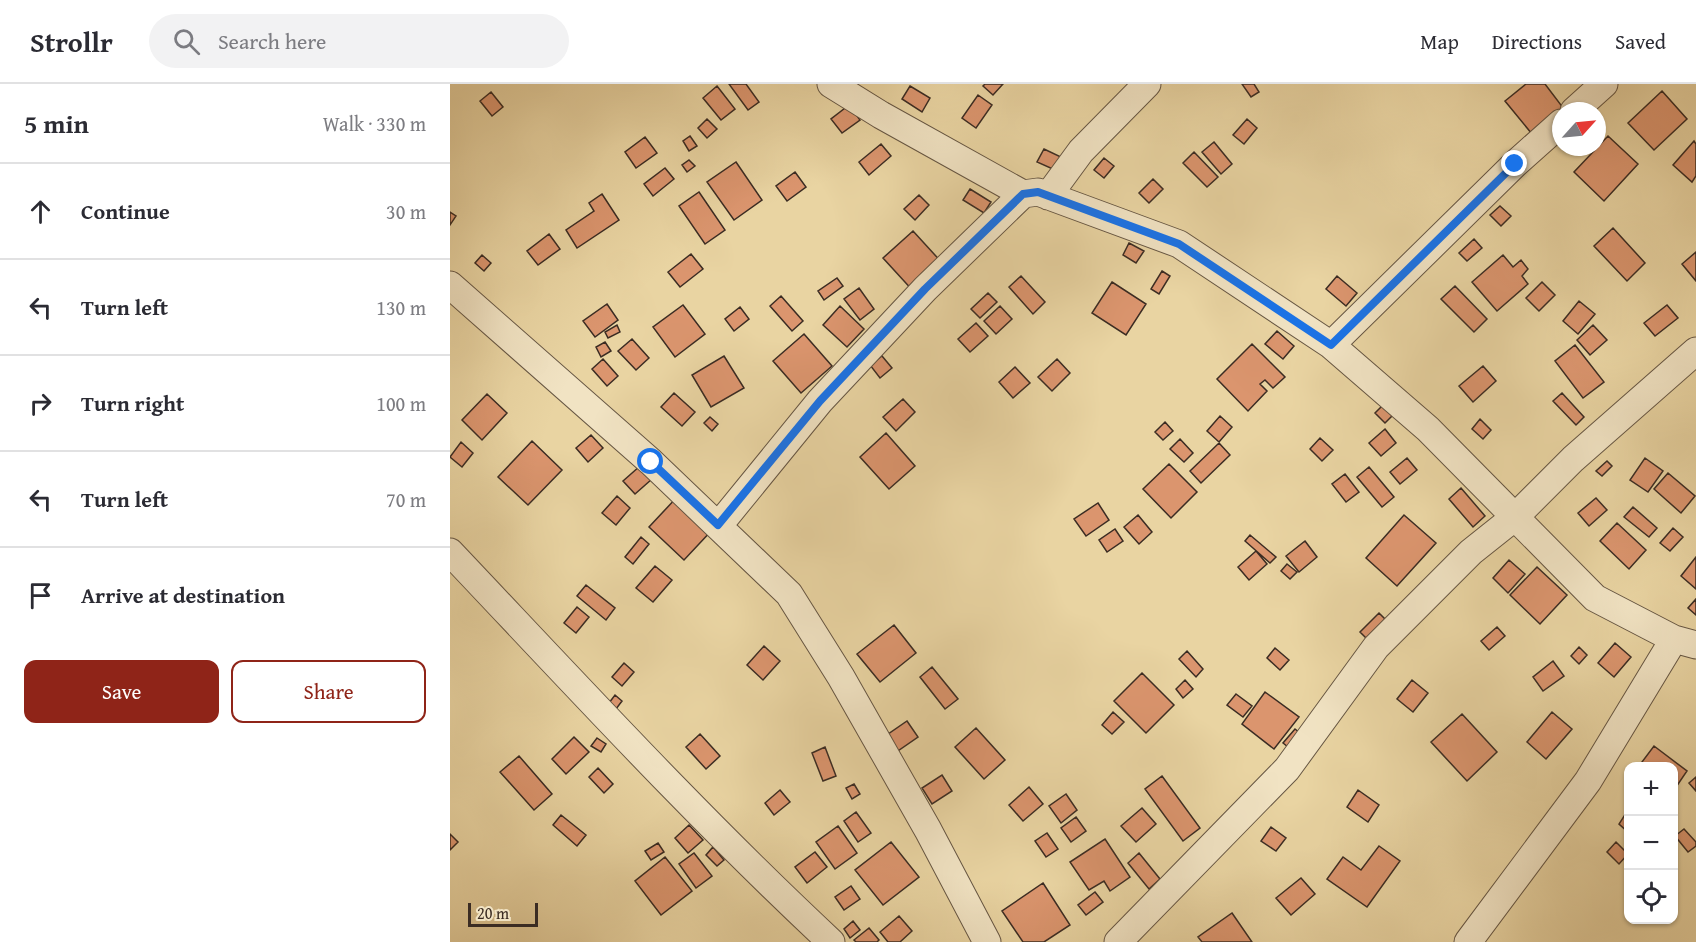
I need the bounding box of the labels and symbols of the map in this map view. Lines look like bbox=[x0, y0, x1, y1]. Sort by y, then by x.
north arrow bbox=[1552, 102, 1606, 156]
route end bbox=[1501, 150, 1527, 176]
route start bbox=[637, 448, 663, 474]
scale bar bbox=[468, 900, 538, 928]

